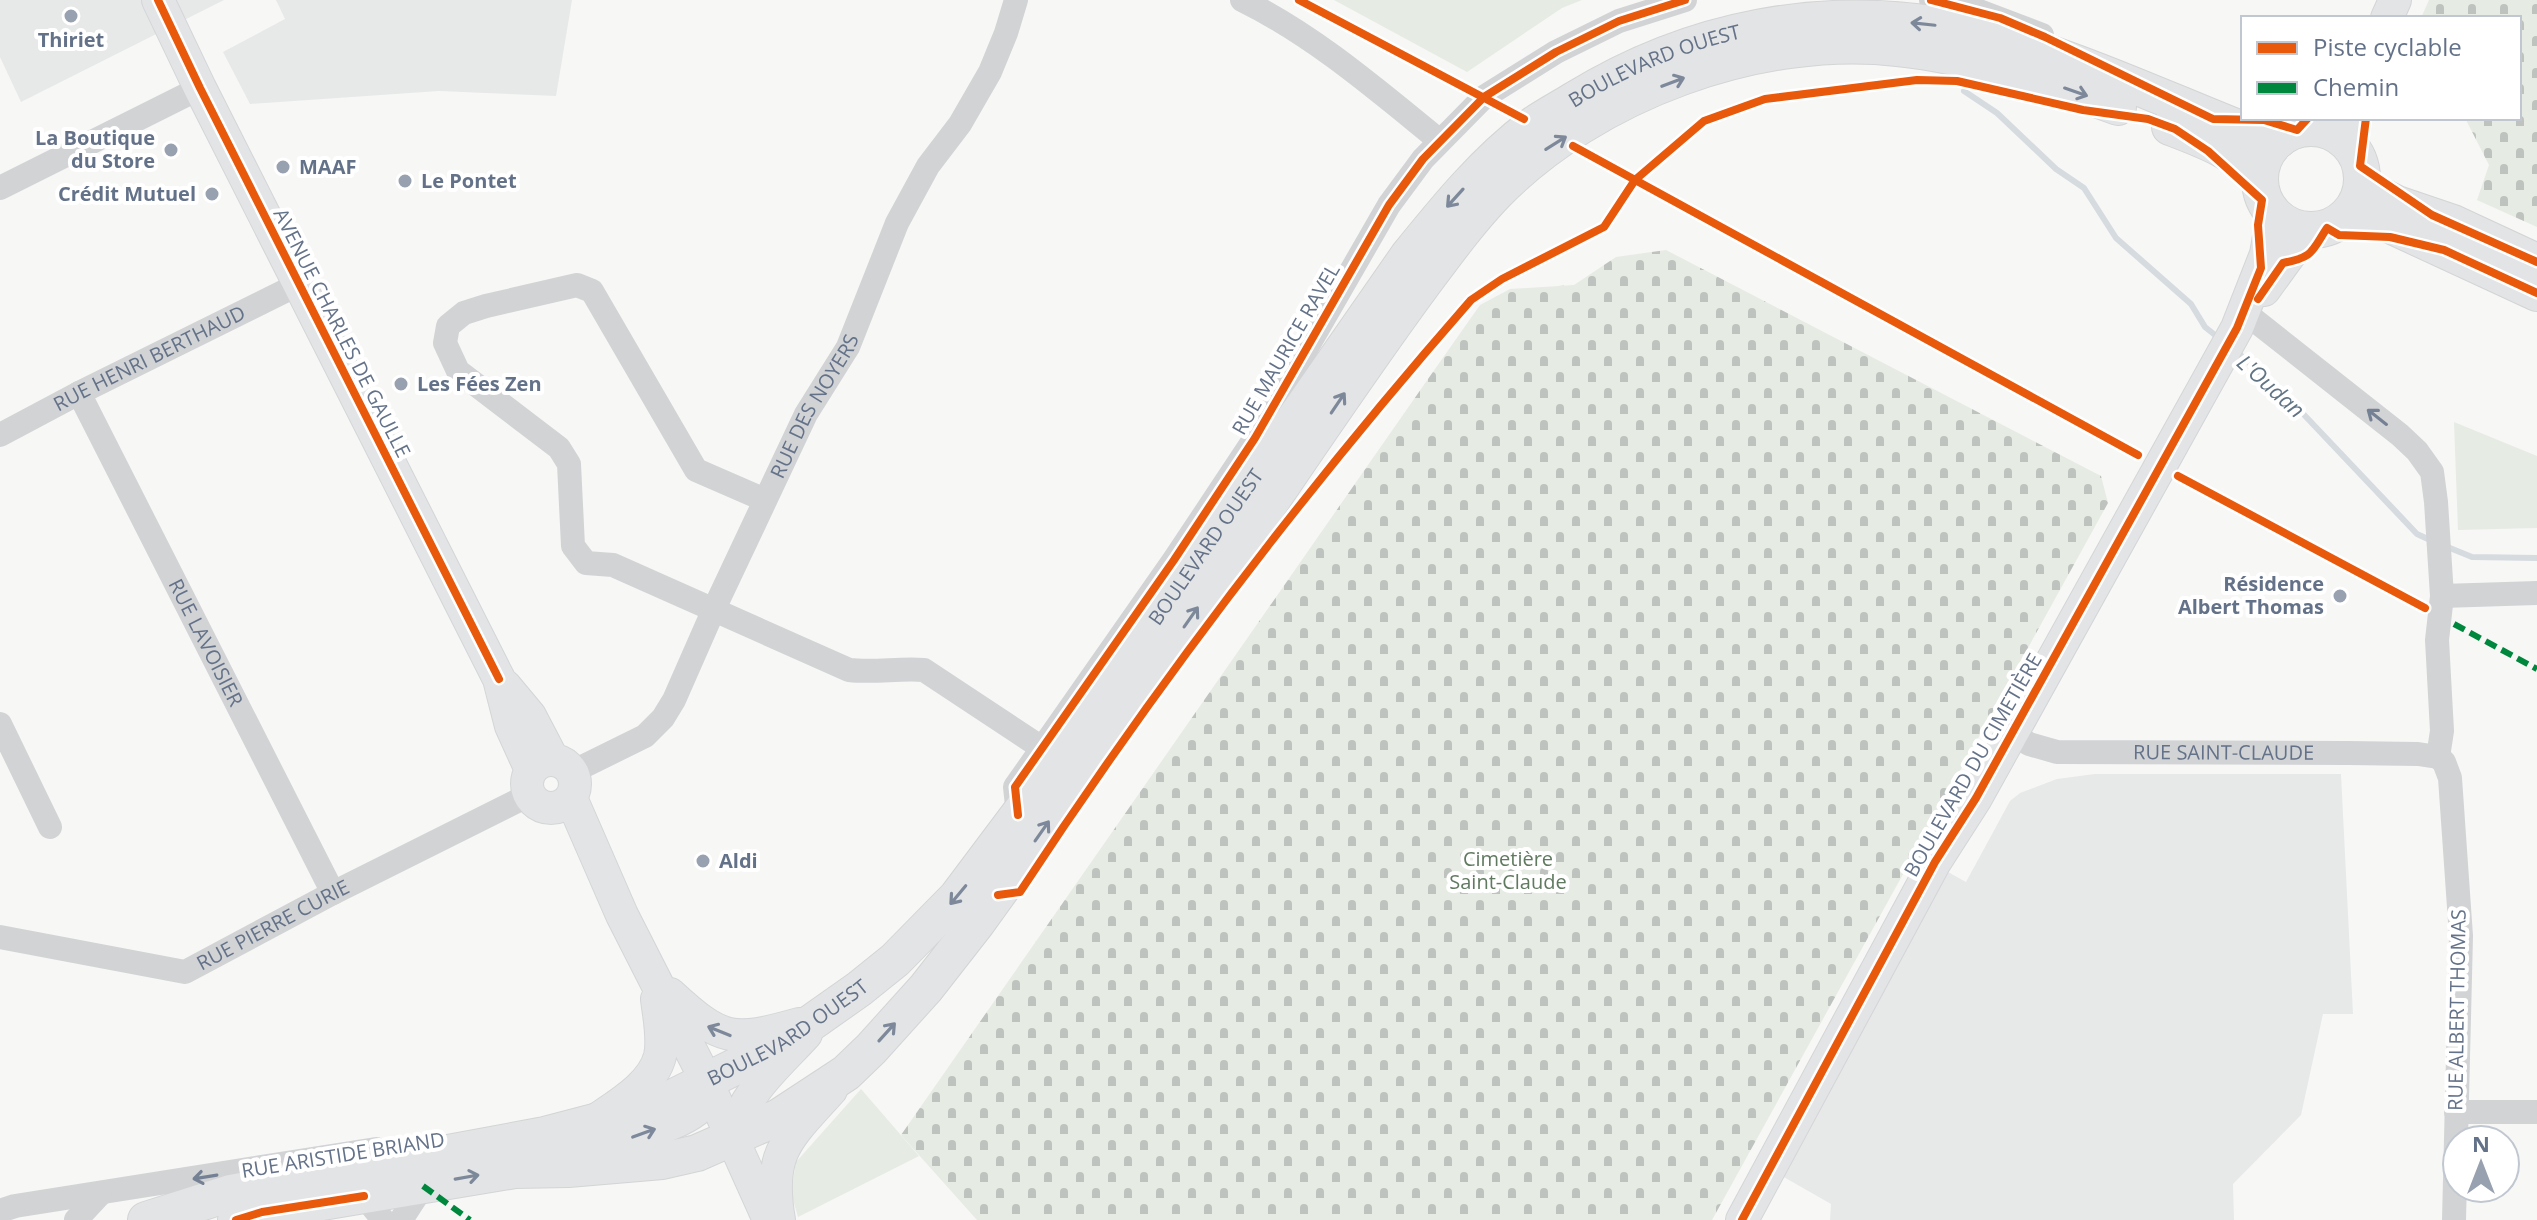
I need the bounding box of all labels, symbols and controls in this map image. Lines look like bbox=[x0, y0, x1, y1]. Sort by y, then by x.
marker: Thiriet bbox=[62, 7, 80, 25]
legend bbox=[2241, 16, 2521, 120]
one-way arrow bbox=[1910, 17, 1937, 32]
street label: BOULEVARD OUEST bbox=[1563, 18, 1743, 113]
place label: Thiriet bbox=[38, 26, 105, 53]
text: Piste cyclable bbox=[2313, 30, 2462, 63]
text: Chemin bbox=[2313, 70, 2399, 103]
one-way arrow bbox=[1660, 74, 1685, 88]
one-way arrow bbox=[2063, 86, 2088, 100]
place label: La Boutique du Store bbox=[35, 124, 155, 174]
one-way arrow bbox=[1544, 134, 1566, 151]
marker: La Boutique du Store bbox=[162, 141, 180, 159]
place label: MAAF bbox=[299, 153, 356, 180]
marker: MAAF bbox=[274, 158, 292, 176]
place label: Le Pontet bbox=[421, 167, 517, 194]
marker: Le Pontet bbox=[396, 172, 414, 190]
place label: Crédit Mutuel bbox=[58, 180, 196, 207]
marker: Crédit Mutuel bbox=[203, 185, 221, 203]
one-way arrow bbox=[1446, 188, 1465, 208]
street label: AVENUE CHARLES DE GAULLE bbox=[268, 204, 417, 462]
street label: RUE MAURICE RAVEL bbox=[1225, 258, 1346, 439]
street label: RUE HENRI BERTHAUD bbox=[48, 299, 250, 417]
street label: RUE DES NOYERS bbox=[764, 330, 865, 483]
water label: L'Oudan bbox=[2231, 347, 2312, 424]
place label: Les Fées Zen bbox=[417, 370, 542, 397]
marker: Les Fées Zen bbox=[392, 375, 410, 393]
one-way arrow bbox=[1330, 393, 1346, 415]
one-way arrow bbox=[2367, 408, 2388, 425]
street label: BOULEVARD OUEST bbox=[1142, 463, 1269, 630]
place label: Résidence Albert Thomas bbox=[2178, 570, 2324, 620]
street label: RUE LAVOISIER bbox=[163, 574, 250, 711]
marker: Résidence Albert Thomas bbox=[2331, 587, 2349, 605]
one-way arrow bbox=[1183, 607, 1199, 629]
street label: BOULEVARD DU CIMETIÈRE bbox=[1897, 648, 2048, 881]
street label: RUE SAINT-CLAUDE bbox=[2133, 738, 2314, 766]
one-way arrow bbox=[1034, 820, 1050, 842]
park label: Cimetière Saint-Claude bbox=[1449, 845, 1567, 895]
place label: Aldi bbox=[719, 847, 758, 874]
marker: Aldi bbox=[694, 852, 712, 870]
street label: RUE PIERRE CURIE bbox=[192, 873, 354, 976]
one-way arrow bbox=[949, 884, 967, 905]
street label: RUE ALBERT THOMAS bbox=[2441, 909, 2472, 1111]
street label: BOULEVARD OUEST bbox=[702, 973, 874, 1092]
one-way arrow bbox=[878, 1022, 896, 1042]
one-way arrow bbox=[708, 1023, 732, 1037]
north arrow bbox=[2441, 1124, 2521, 1204]
street label: RUE ARISTIDE BRIAND bbox=[239, 1125, 446, 1184]
one-way arrow bbox=[631, 1125, 656, 1139]
text: N bbox=[2472, 1128, 2490, 1158]
one-way arrow bbox=[454, 1169, 479, 1184]
one-way arrow bbox=[192, 1170, 218, 1185]

